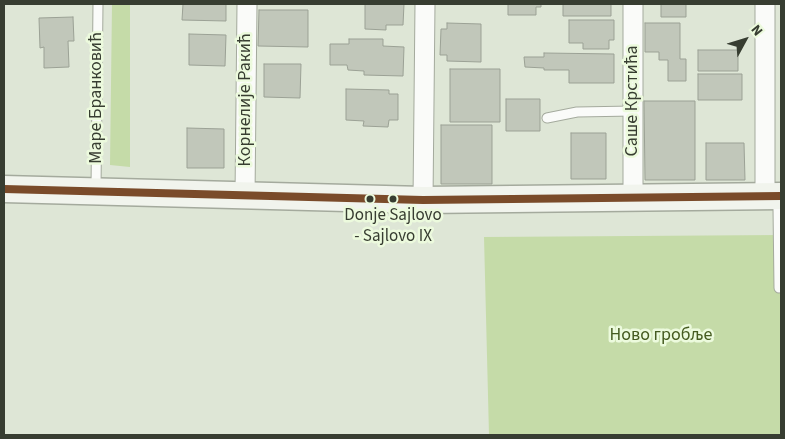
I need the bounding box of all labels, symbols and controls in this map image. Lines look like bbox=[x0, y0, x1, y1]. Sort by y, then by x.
north arrow bbox=[720, 15, 770, 65]
text: N bbox=[746, 21, 767, 40]
street label: Маре Бранковић bbox=[86, 32, 108, 164]
street label: Корнелије Ракић bbox=[235, 33, 257, 167]
street label: Саше Крстића bbox=[622, 45, 644, 157]
unlabelled marker bbox=[365, 194, 375, 204]
marker: Donje Sajlovo - Sajlovo IX bbox=[388, 194, 398, 204]
place label: Donje Sajlovo - Sajlovo IX bbox=[344, 206, 442, 246]
park label: Ново гробље bbox=[610, 325, 712, 347]

